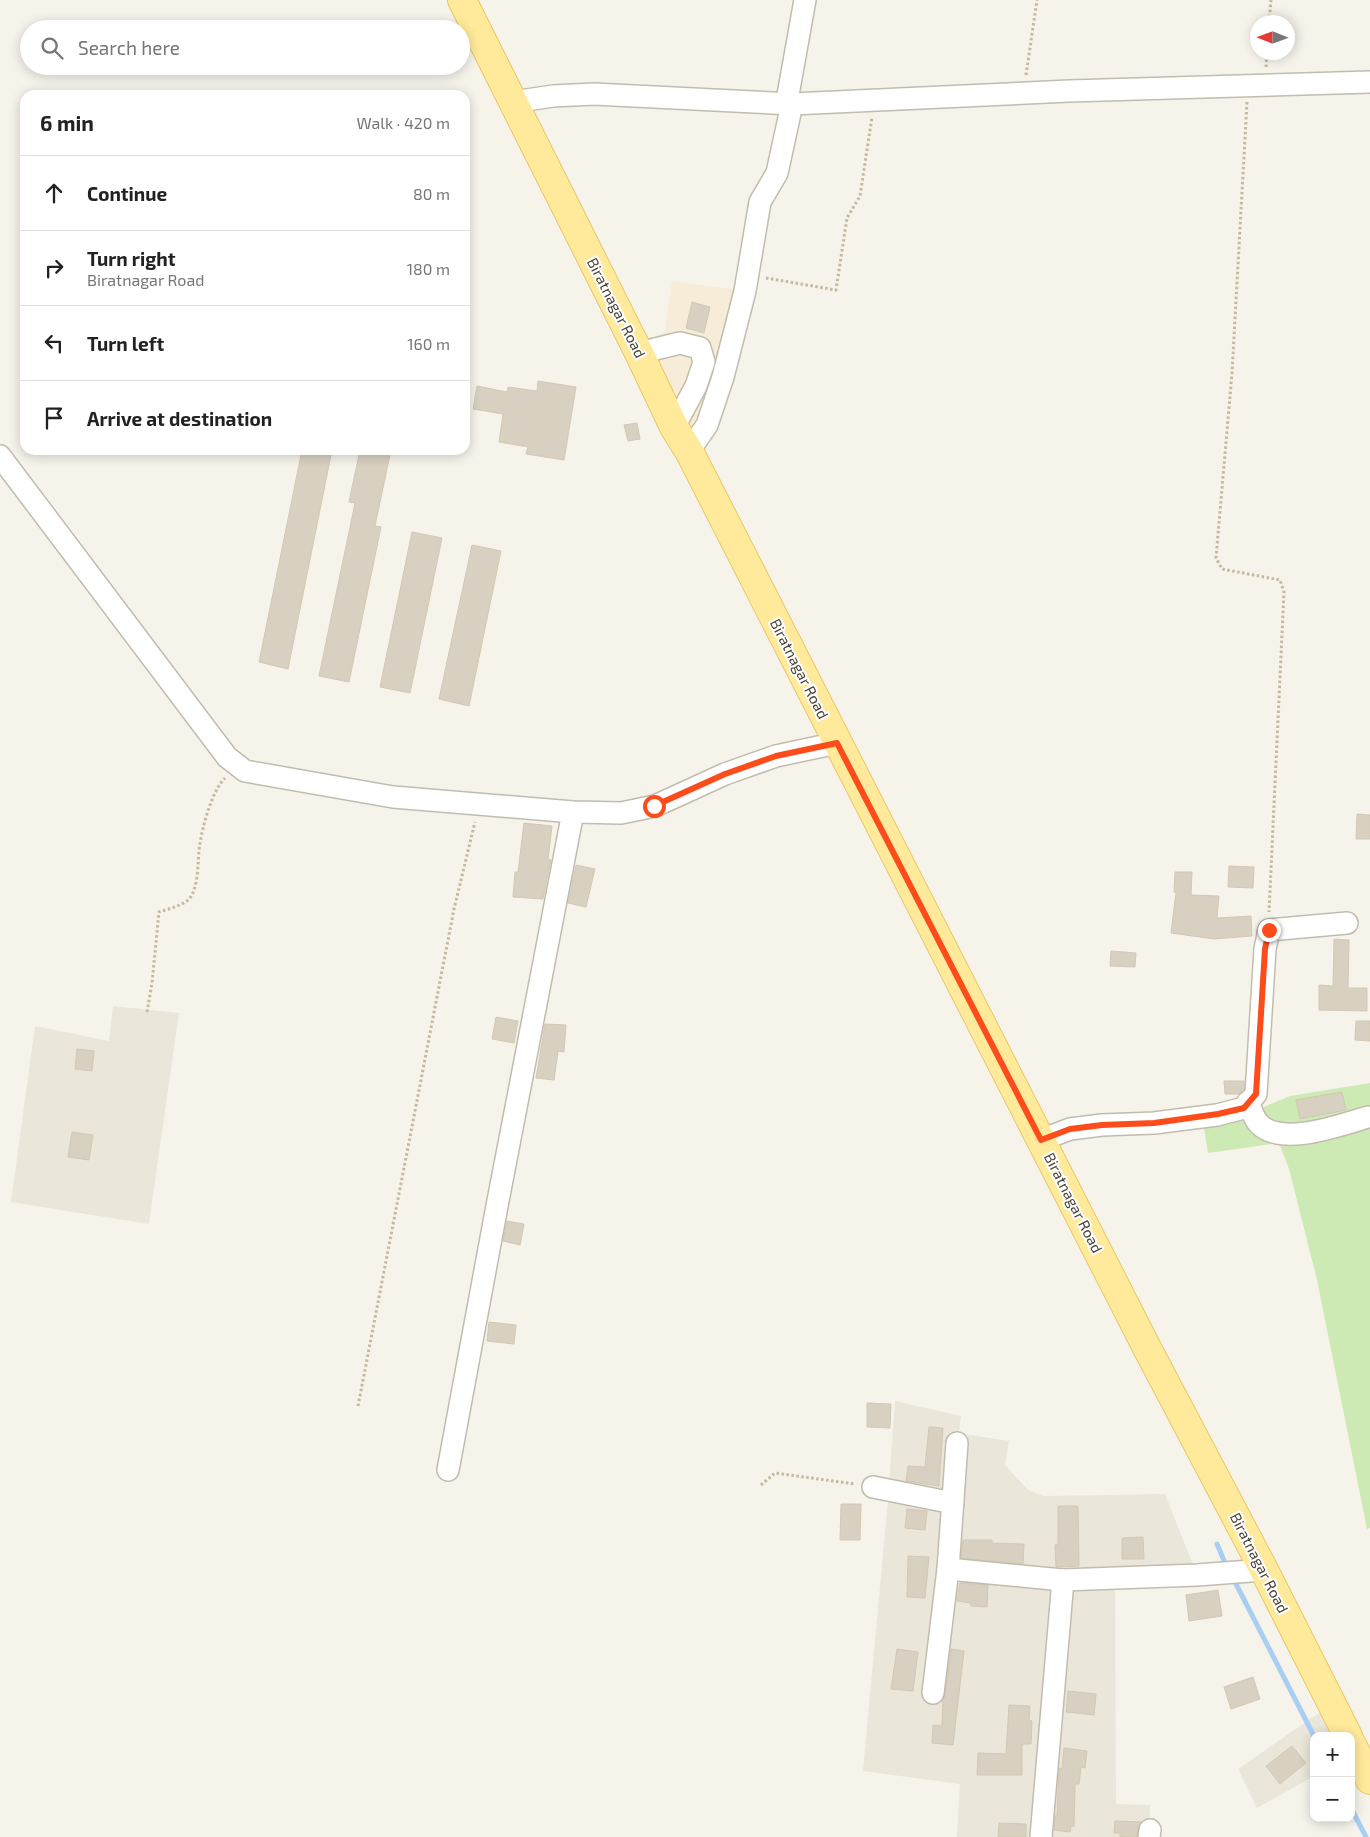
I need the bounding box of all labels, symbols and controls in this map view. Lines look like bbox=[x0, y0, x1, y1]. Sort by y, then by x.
north arrow bbox=[1250, 15, 1295, 60]
search box bbox=[20, 20, 470, 75]
icon: search bbox=[38, 34, 66, 62]
text: Search here bbox=[78, 36, 180, 59]
text: 6 min bbox=[40, 110, 94, 135]
text: Walk · 420 m bbox=[357, 113, 450, 132]
icon: ahead bbox=[40, 179, 68, 207]
text: Continue bbox=[87, 182, 167, 205]
text: 80 m bbox=[413, 184, 450, 203]
text: Turn right bbox=[87, 247, 175, 270]
icon: right bbox=[40, 254, 68, 282]
street label: Biratnagar Road bbox=[584, 254, 650, 361]
text: 180 m bbox=[407, 259, 450, 278]
text: Biratnagar Road bbox=[87, 270, 204, 289]
icon: left bbox=[40, 329, 68, 357]
text: Turn left bbox=[87, 332, 164, 355]
text: 160 m bbox=[407, 334, 450, 353]
icon: arrive bbox=[40, 404, 68, 432]
text: Arrive at destination bbox=[87, 407, 272, 430]
street label: Biratnagar Road bbox=[767, 615, 833, 722]
route start bbox=[643, 795, 666, 818]
route end bbox=[1258, 919, 1281, 942]
street label: Biratnagar Road bbox=[1041, 1149, 1107, 1256]
street label: Biratnagar Road bbox=[1227, 1509, 1293, 1616]
map controls bbox=[1310, 1732, 1355, 1822]
button: + bbox=[1310, 1732, 1355, 1777]
button: − bbox=[1310, 1777, 1355, 1822]

